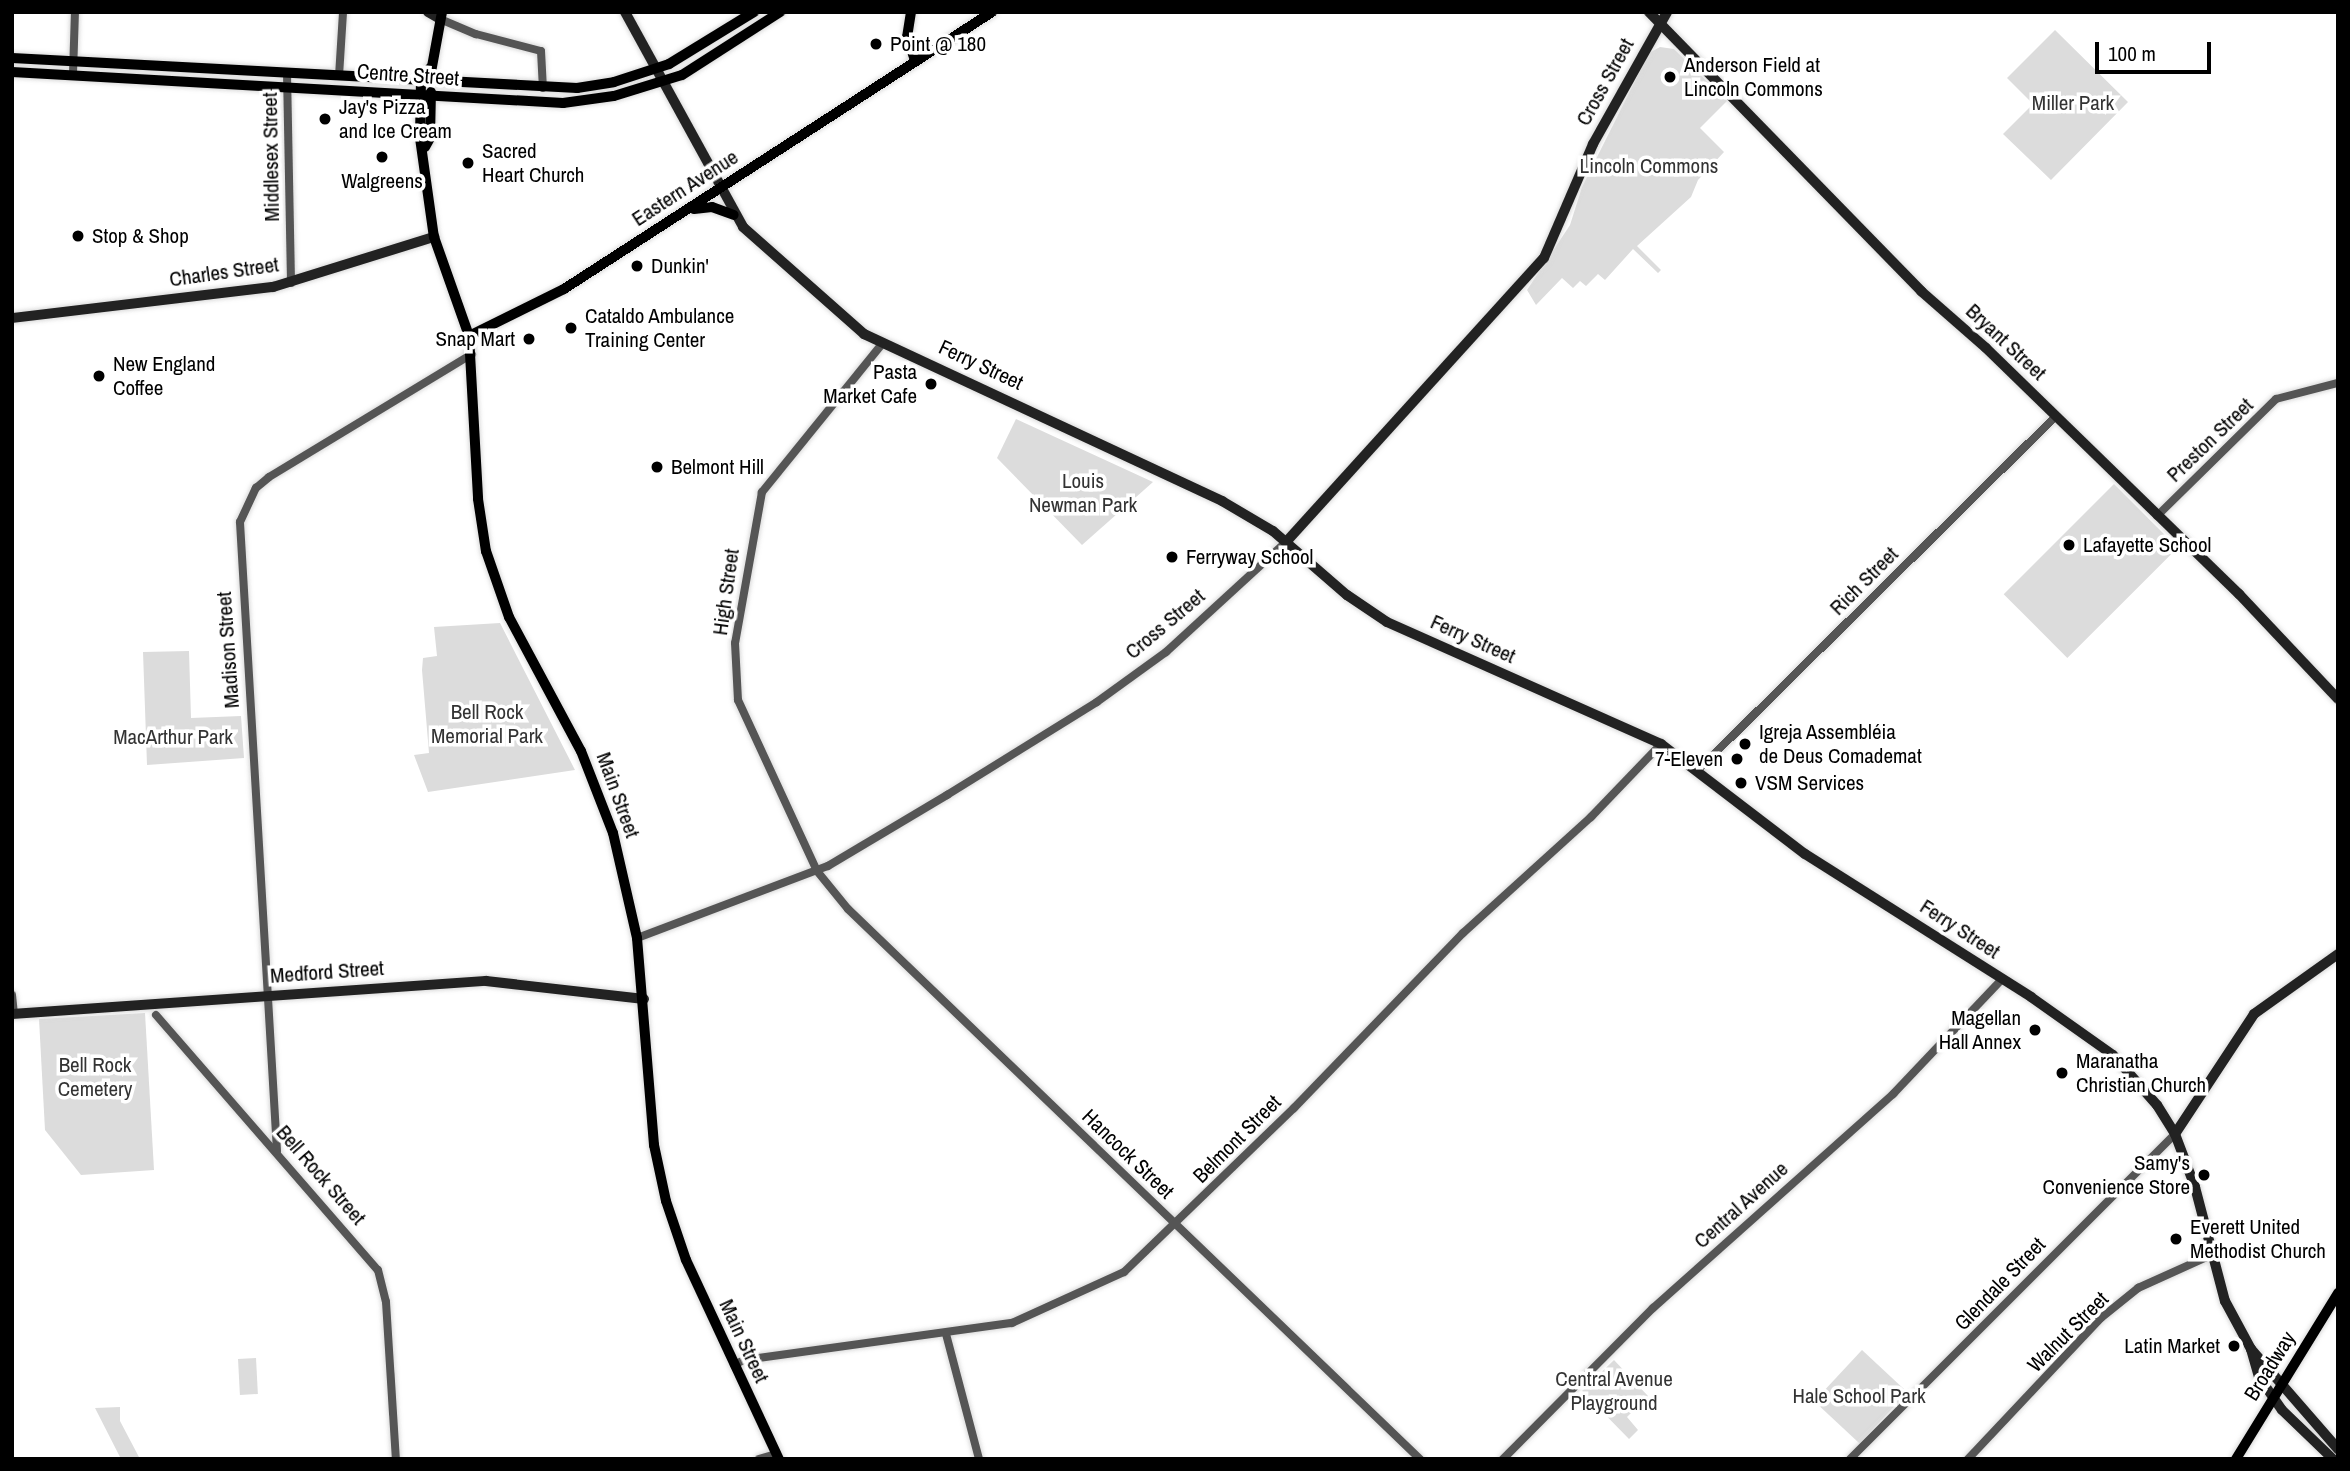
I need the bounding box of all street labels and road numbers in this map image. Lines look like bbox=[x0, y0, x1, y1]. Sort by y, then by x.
street label: Cross Street bbox=[1571, 34, 1639, 130]
street label: Centre Street bbox=[356, 59, 460, 91]
street label: Middlesex Street bbox=[257, 92, 285, 222]
street label: Eastern Avenue bbox=[627, 144, 743, 232]
street label: Charles Street bbox=[168, 252, 280, 292]
street label: Bryant Street bbox=[1961, 299, 2051, 385]
street label: Ferry Street bbox=[935, 335, 1027, 395]
street label: Preston Street bbox=[2162, 393, 2258, 487]
street label: Rich Street bbox=[1825, 542, 1903, 620]
street label: High Street bbox=[707, 547, 745, 637]
street label: Cross Street bbox=[1120, 584, 1210, 664]
street label: Madison Street bbox=[211, 591, 245, 709]
street label: Ferry Street bbox=[1427, 609, 1519, 669]
street label: Main Street bbox=[591, 749, 645, 841]
street label: Ferry Street bbox=[1915, 894, 2005, 964]
street label: Medford Street bbox=[269, 955, 385, 989]
street label: Belmont Street bbox=[1188, 1090, 1286, 1188]
street label: Hancock Street bbox=[1077, 1104, 1179, 1204]
street label: Bell Rock Street bbox=[271, 1120, 371, 1230]
street label: Central Avenue bbox=[1689, 1156, 1793, 1254]
street label: Glendale Street bbox=[1949, 1232, 2051, 1336]
street label: Walnut Street bbox=[2022, 1286, 2114, 1378]
street label: Main Street bbox=[714, 1295, 774, 1387]
street label: Broadway bbox=[2239, 1327, 2301, 1405]

